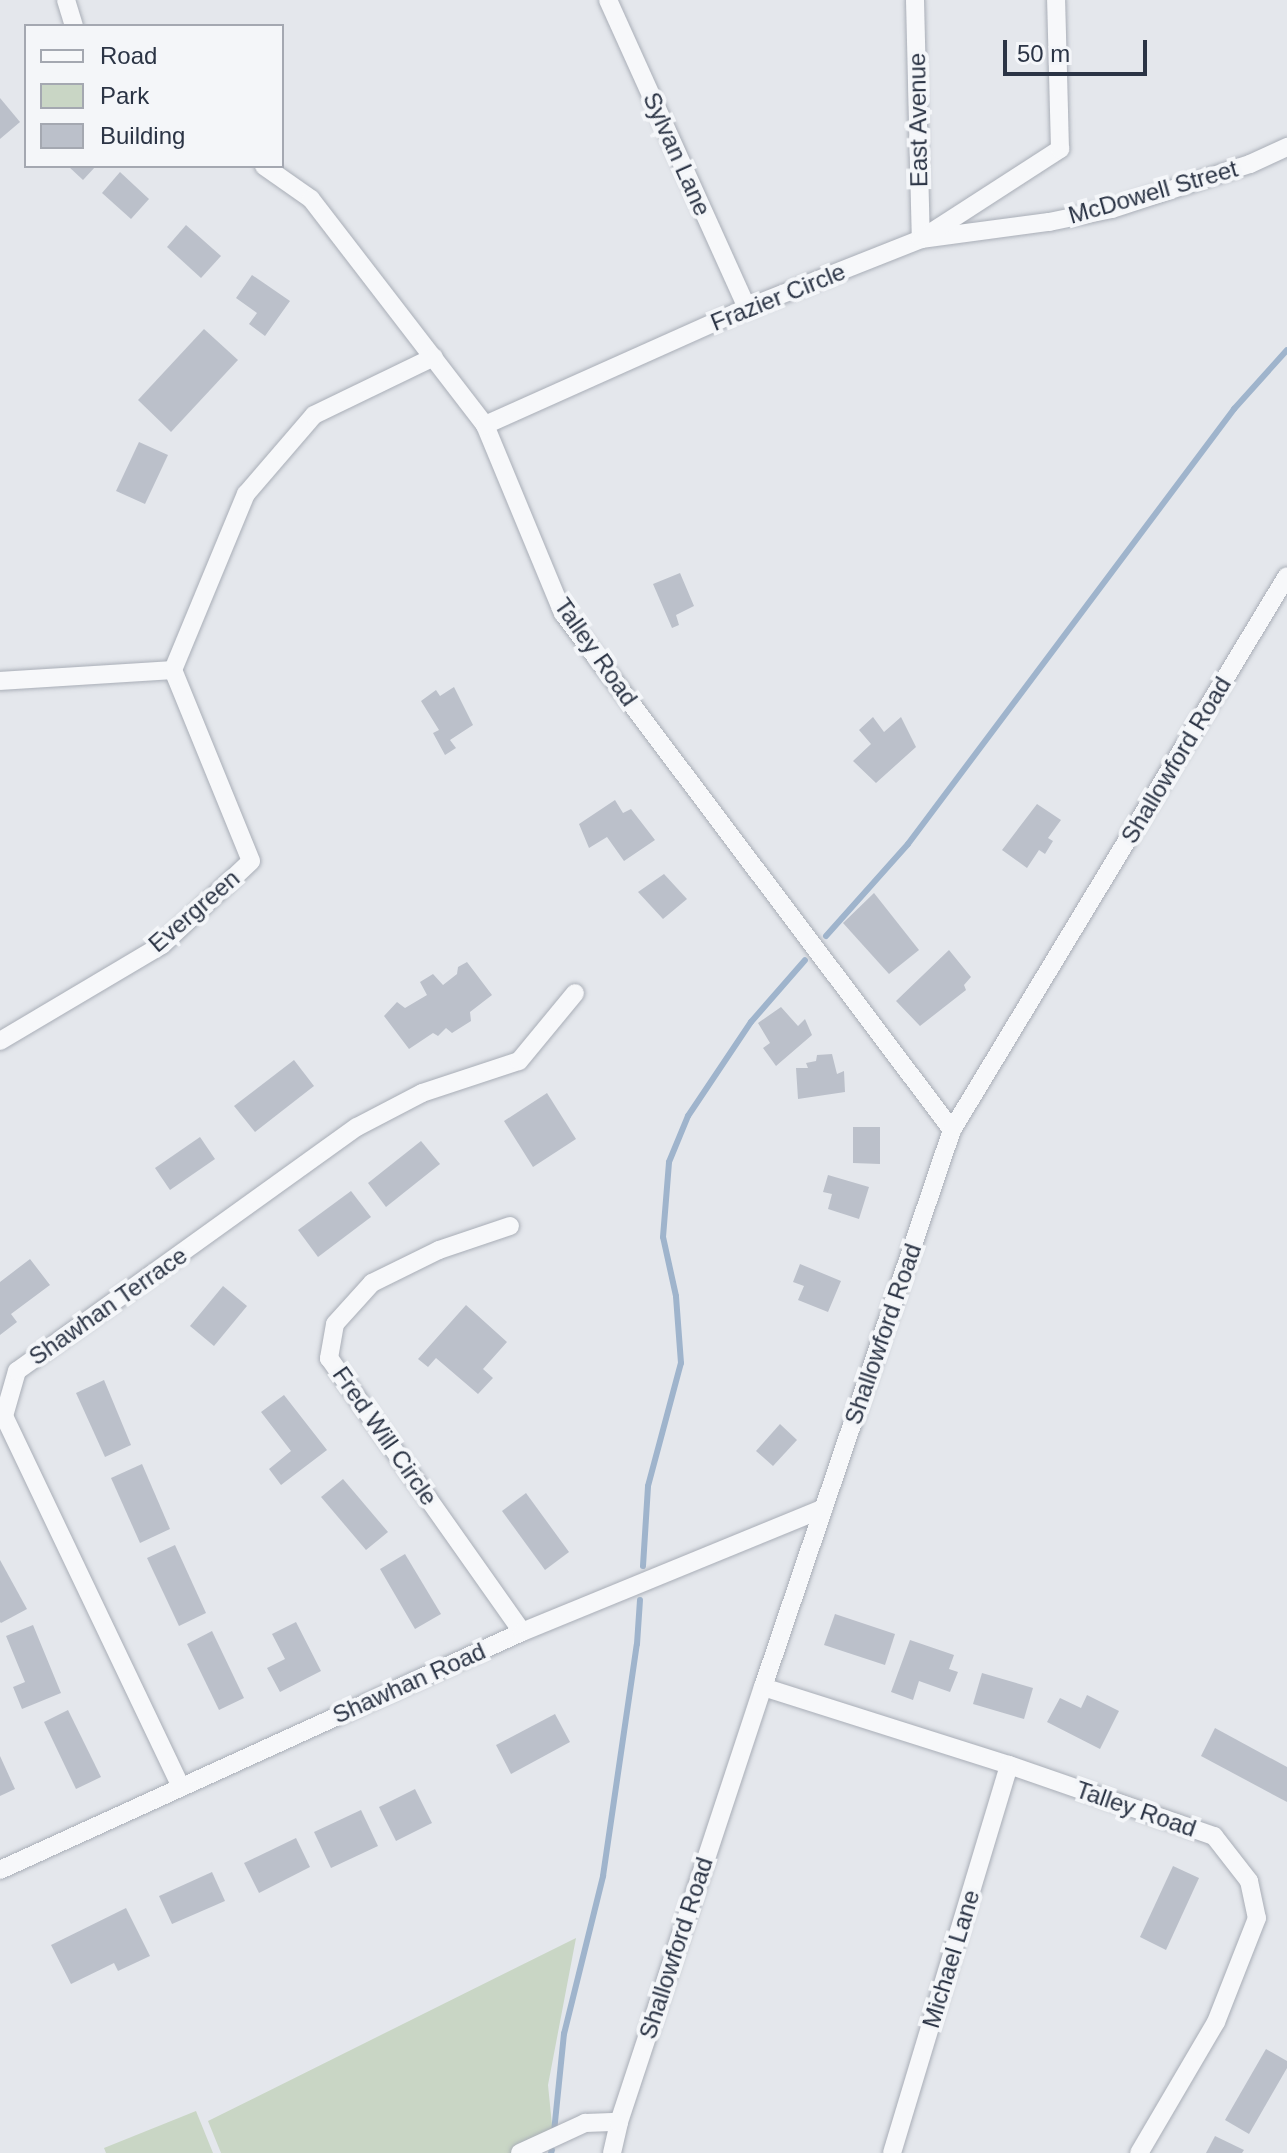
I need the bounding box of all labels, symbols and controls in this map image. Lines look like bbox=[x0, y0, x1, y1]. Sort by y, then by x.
legend bbox=[24, 24, 284, 168]
scale bar bbox=[1007, 24, 1151, 74]
text: 50 m bbox=[1017, 40, 1070, 67]
text: Road bbox=[100, 42, 157, 69]
street label: East Avenue bbox=[902, 52, 934, 188]
text: Park bbox=[100, 82, 149, 109]
street label: Sylvan Lane bbox=[637, 88, 717, 220]
text: Building bbox=[100, 122, 185, 149]
street label: McDowell Street bbox=[1065, 154, 1241, 230]
street label: Frazier Circle bbox=[706, 257, 850, 337]
street label: Talley Road bbox=[548, 592, 644, 712]
street label: Shallowford Road bbox=[1115, 671, 1237, 849]
street label: Evergreen bbox=[143, 864, 245, 958]
street label: Shallowford Road bbox=[839, 1240, 927, 1428]
street label: Shawhan Terrace bbox=[23, 1241, 193, 1371]
street label: Fred Will Circle bbox=[327, 1361, 443, 1511]
street label: Shawhan Road bbox=[328, 1636, 490, 1730]
street label: Talley Road bbox=[1072, 1775, 1200, 1843]
street label: Shallowford Road bbox=[633, 1853, 719, 2043]
street label: Michael Lane bbox=[916, 1887, 986, 2031]

